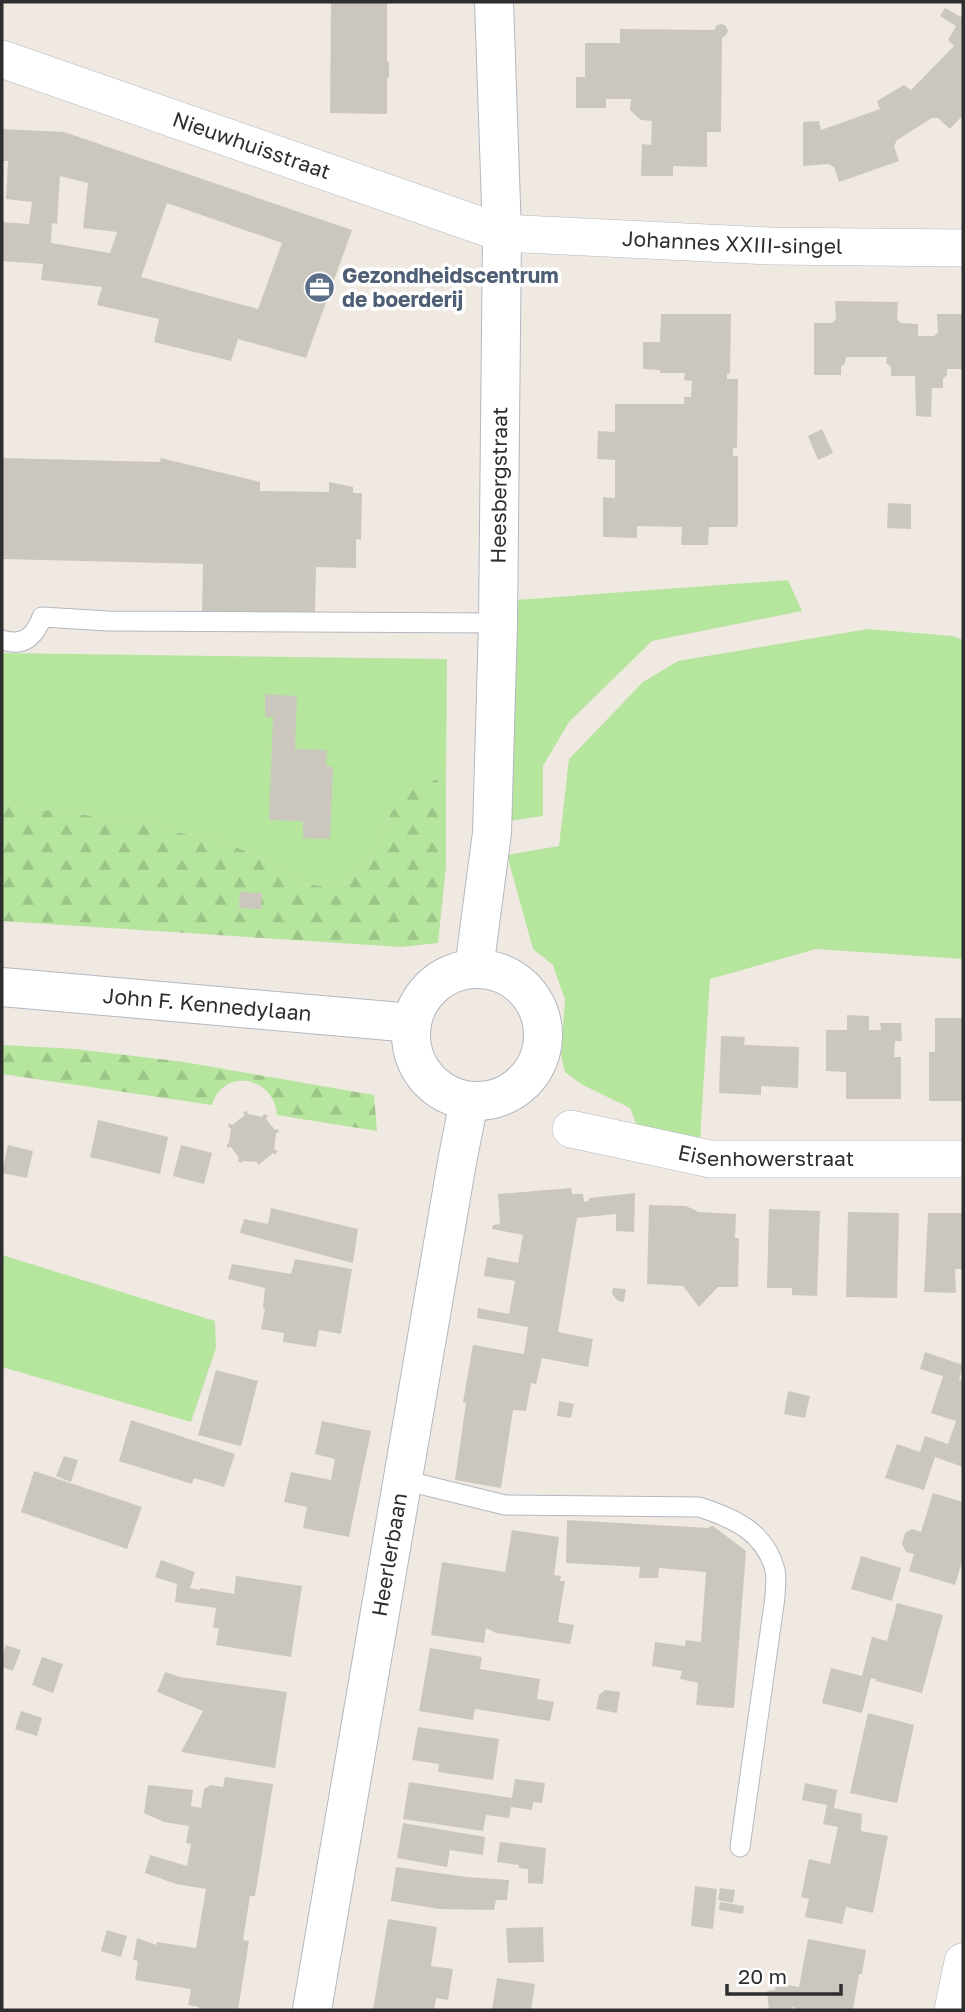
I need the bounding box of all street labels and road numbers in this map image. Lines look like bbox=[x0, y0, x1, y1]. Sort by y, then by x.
street label: Nieuwhuisstraat bbox=[169, 105, 334, 184]
street label: Johannes XXIII-singel bbox=[621, 225, 843, 259]
street label: Heesbergstraat bbox=[485, 407, 512, 564]
street label: John F. Kennedylaan bbox=[102, 982, 313, 1026]
street label: Eisenhowerstraat bbox=[676, 1138, 854, 1171]
street label: Heerlerbaan bbox=[366, 1491, 412, 1618]

